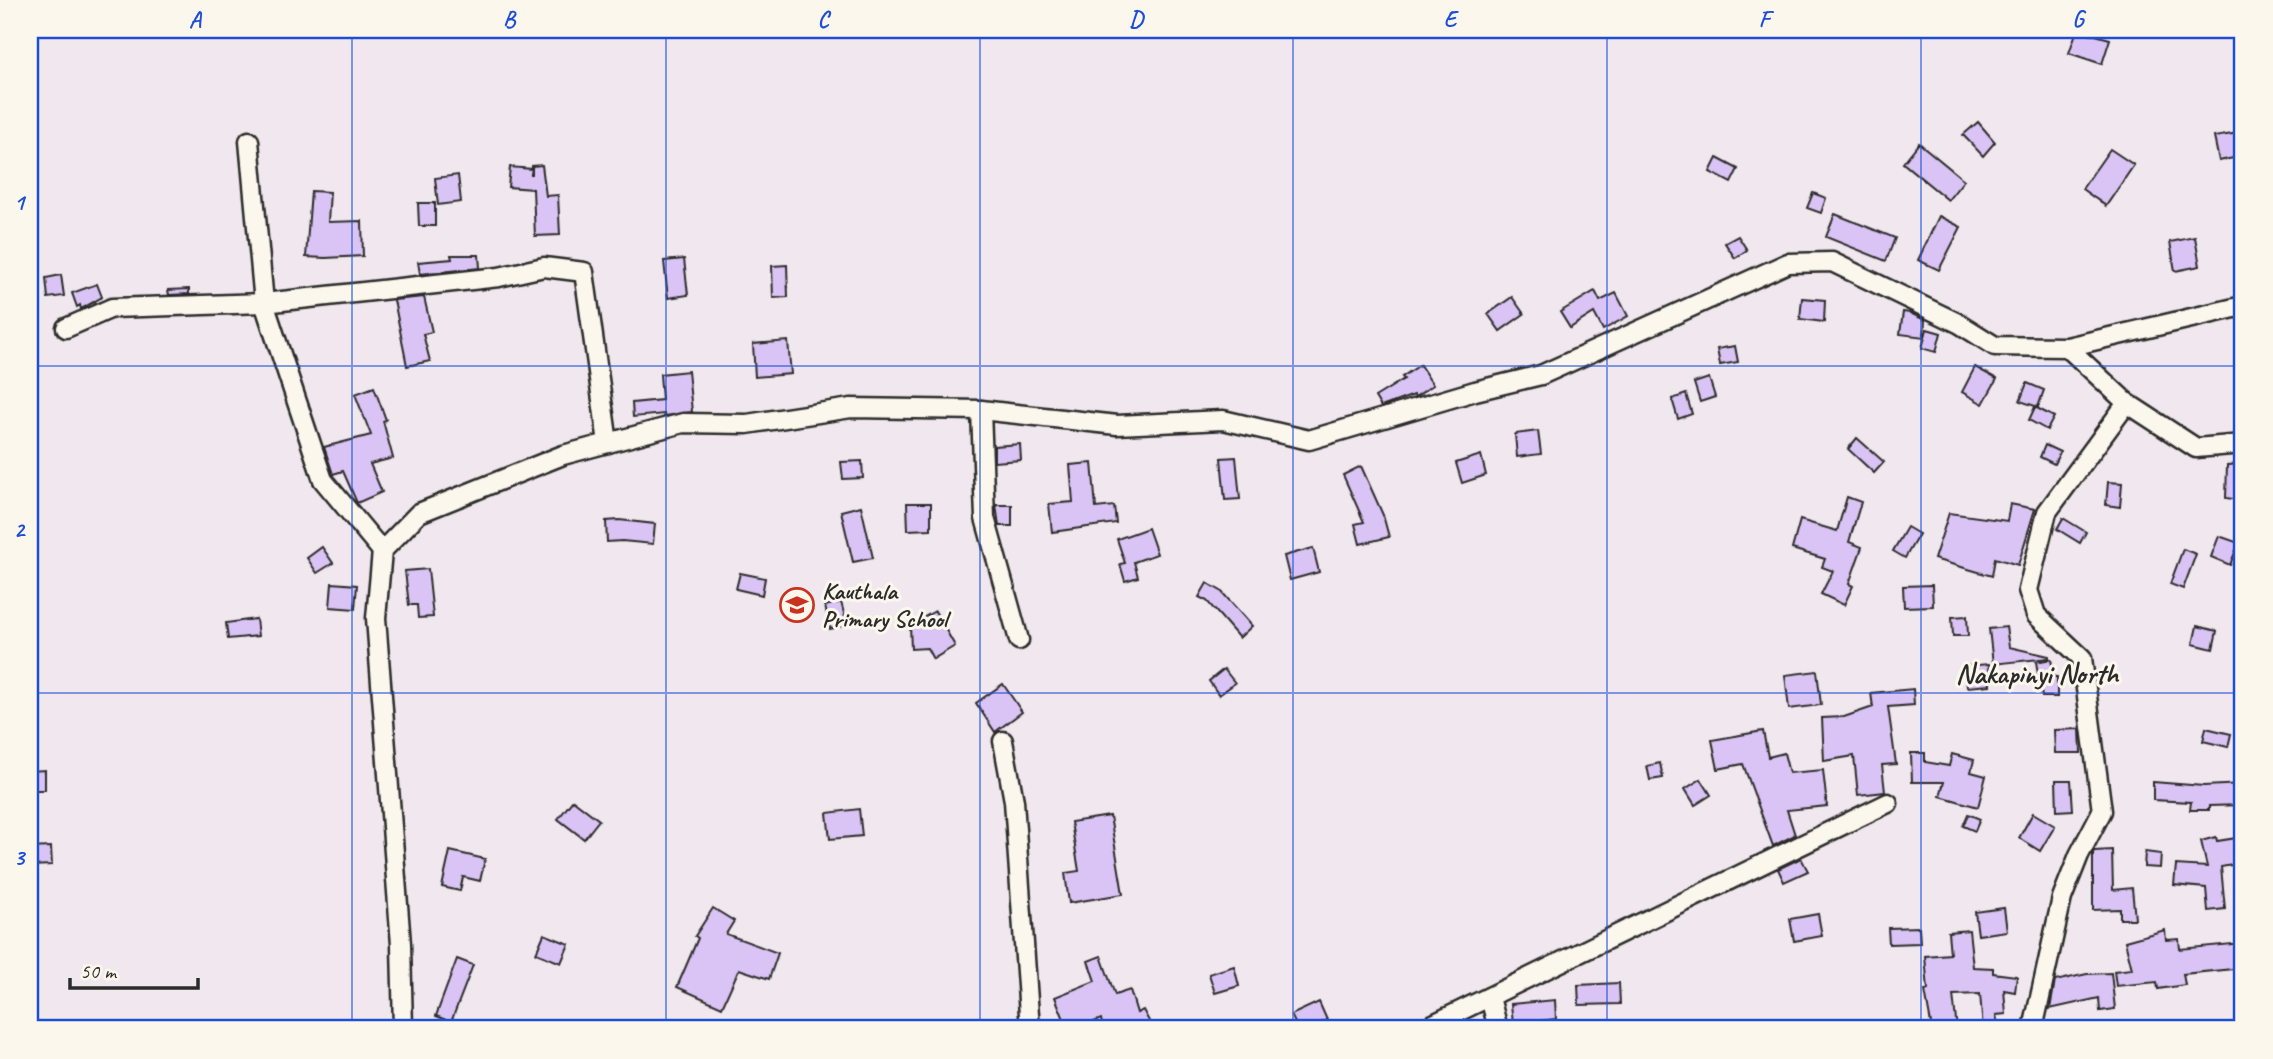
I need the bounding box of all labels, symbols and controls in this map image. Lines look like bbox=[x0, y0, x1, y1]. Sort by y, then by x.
text: A bbox=[189, 5, 203, 34]
text: B bbox=[503, 5, 517, 34]
text: C bbox=[818, 5, 832, 34]
text: D bbox=[1129, 5, 1145, 34]
text: E bbox=[1444, 5, 1460, 34]
text: F bbox=[1759, 5, 1775, 34]
text: G bbox=[2072, 5, 2087, 34]
text: 1 bbox=[14, 188, 27, 217]
text: 2 bbox=[14, 515, 27, 544]
place label: Kauthala Primary School bbox=[822, 576, 952, 634]
school or university icon: Kauthala Primary School bbox=[778, 586, 816, 624]
district label: Nakapinyi North bbox=[1956, 656, 2120, 691]
text: 3 bbox=[14, 843, 27, 872]
scale bar bbox=[70, 947, 198, 991]
text: 50 m bbox=[80, 958, 118, 984]

